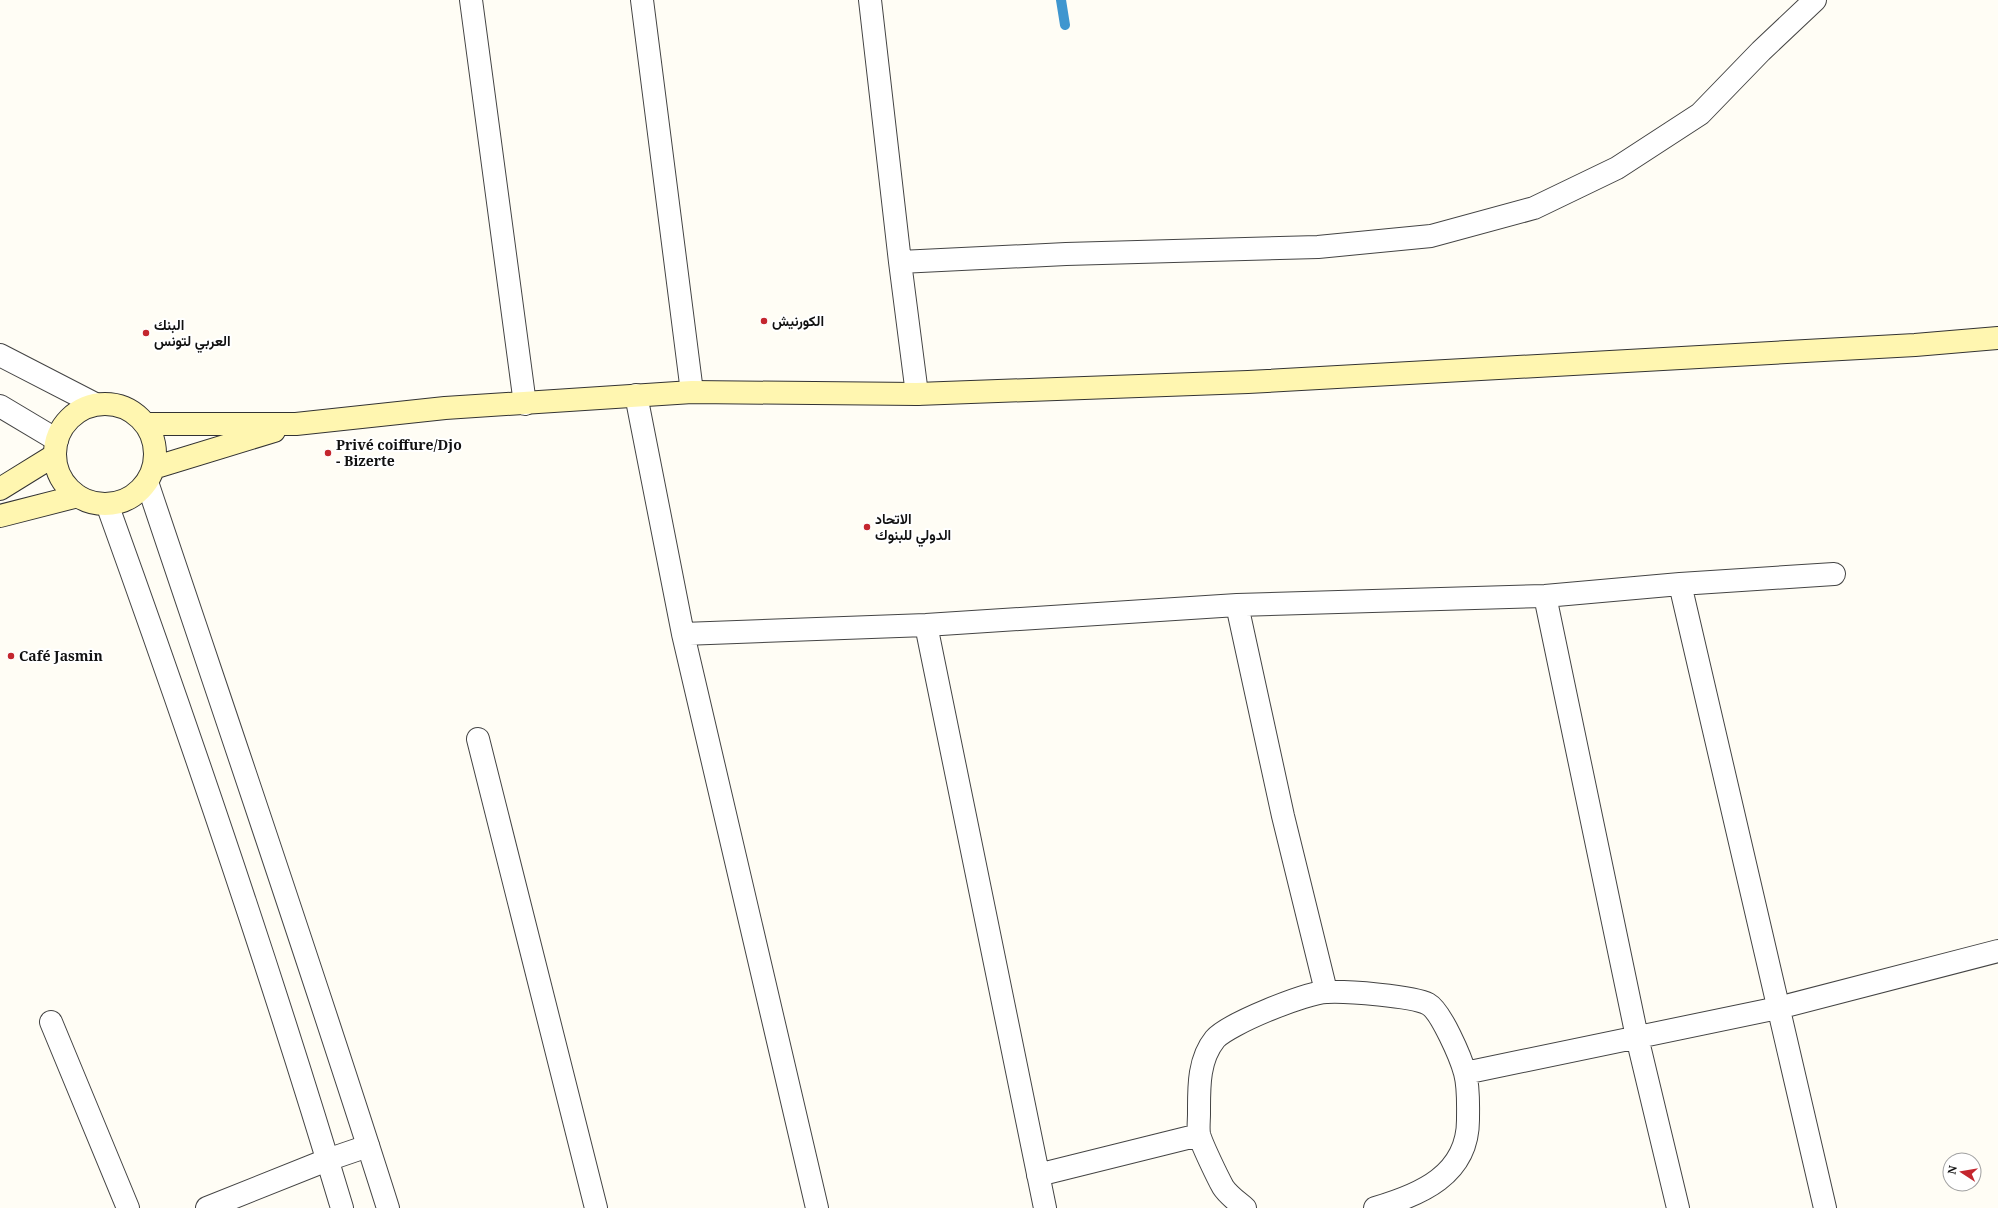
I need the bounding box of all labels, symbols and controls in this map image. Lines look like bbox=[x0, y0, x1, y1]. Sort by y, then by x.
place label: الكورنيش bbox=[772, 311, 824, 330]
place label: البنك العربي لتونس bbox=[154, 315, 231, 353]
marker: الكورنيش bbox=[759, 316, 769, 326]
marker: البنك العربي لتونس bbox=[141, 328, 151, 338]
place label: Privé coiffure/Djo - Bizerte bbox=[336, 435, 462, 470]
marker: Privé coiffure/Djo - Bizerte bbox=[323, 448, 333, 458]
place label: الاتحاد الدولي للبنوك bbox=[875, 509, 951, 547]
marker: الاتحاد الدولي للبنوك bbox=[862, 522, 872, 532]
place label: Café Jasmin bbox=[19, 646, 103, 665]
marker: Café Jasmin bbox=[6, 651, 16, 661]
north arrow bbox=[1942, 1152, 1982, 1192]
text: N bbox=[1943, 1164, 1960, 1176]

